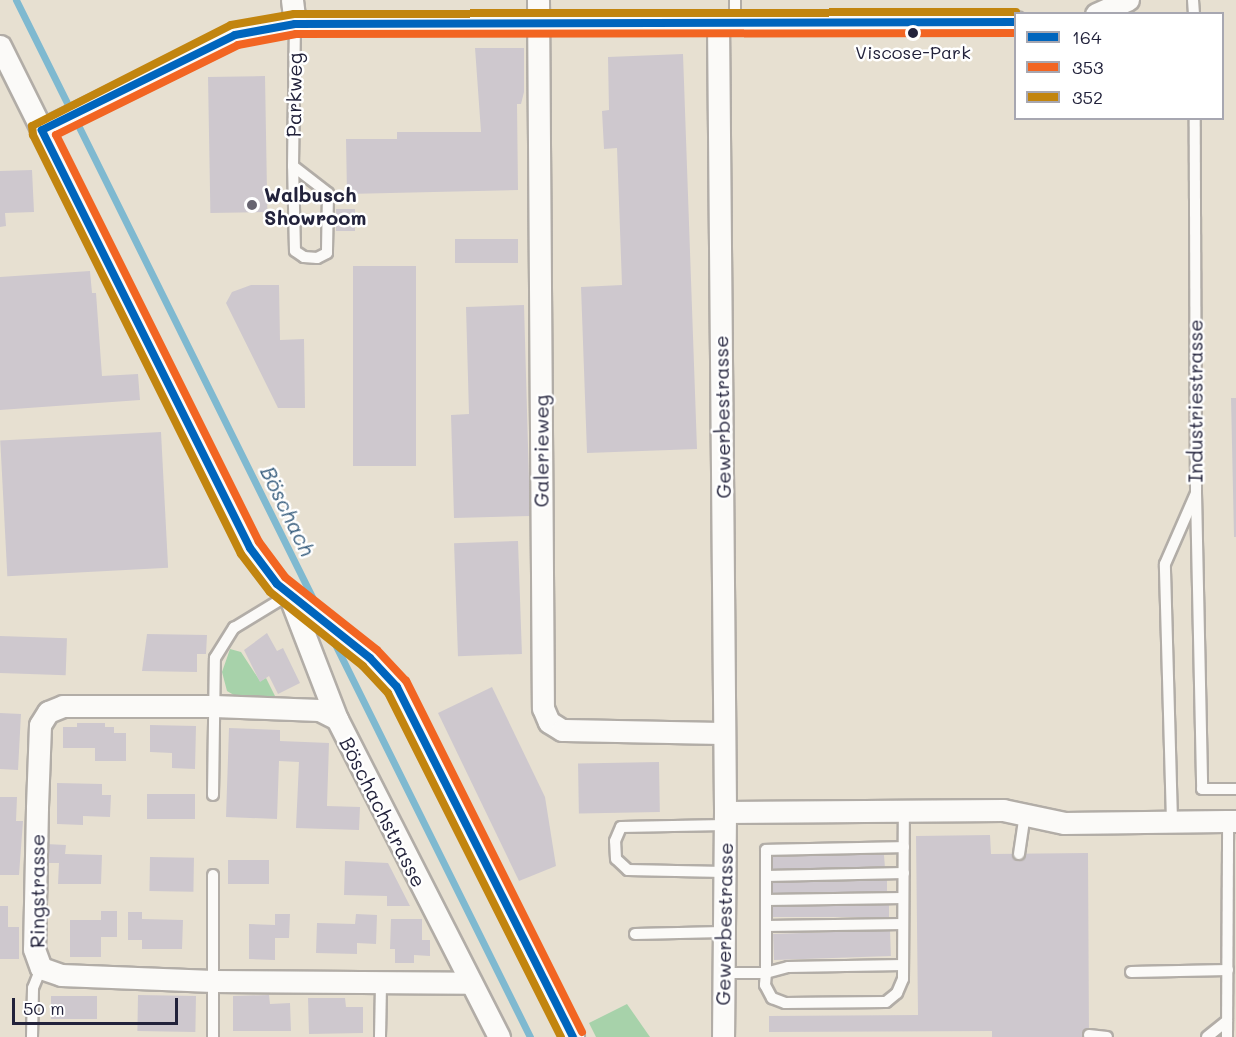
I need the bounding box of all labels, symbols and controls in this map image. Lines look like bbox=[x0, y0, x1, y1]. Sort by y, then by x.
legend bbox=[1014, 12, 1224, 120]
text: 164 bbox=[1072, 25, 1101, 49]
marker: Viscose-Park bbox=[907, 27, 919, 39]
place label: Viscose-Park bbox=[855, 41, 971, 63]
street label: Parkweg bbox=[281, 52, 307, 138]
text: 353 bbox=[1072, 55, 1104, 79]
text: 352 bbox=[1072, 85, 1103, 109]
place label: Walbusch Showroom bbox=[264, 182, 366, 229]
marker: Walbusch Showroom bbox=[245, 198, 259, 212]
street label: Industriestrasse bbox=[1183, 319, 1207, 483]
street label: Gewerbestrasse bbox=[709, 335, 735, 499]
street label: Galerieweg bbox=[529, 395, 553, 507]
water label: Böschach bbox=[255, 462, 321, 560]
street label: Böschachstrasse bbox=[335, 733, 431, 891]
street label: Ringstrasse bbox=[25, 834, 49, 948]
street label: Gewerbestrasse bbox=[711, 842, 737, 1006]
scale bar bbox=[15, 986, 182, 1024]
text: 50 m bbox=[23, 996, 65, 1020]

